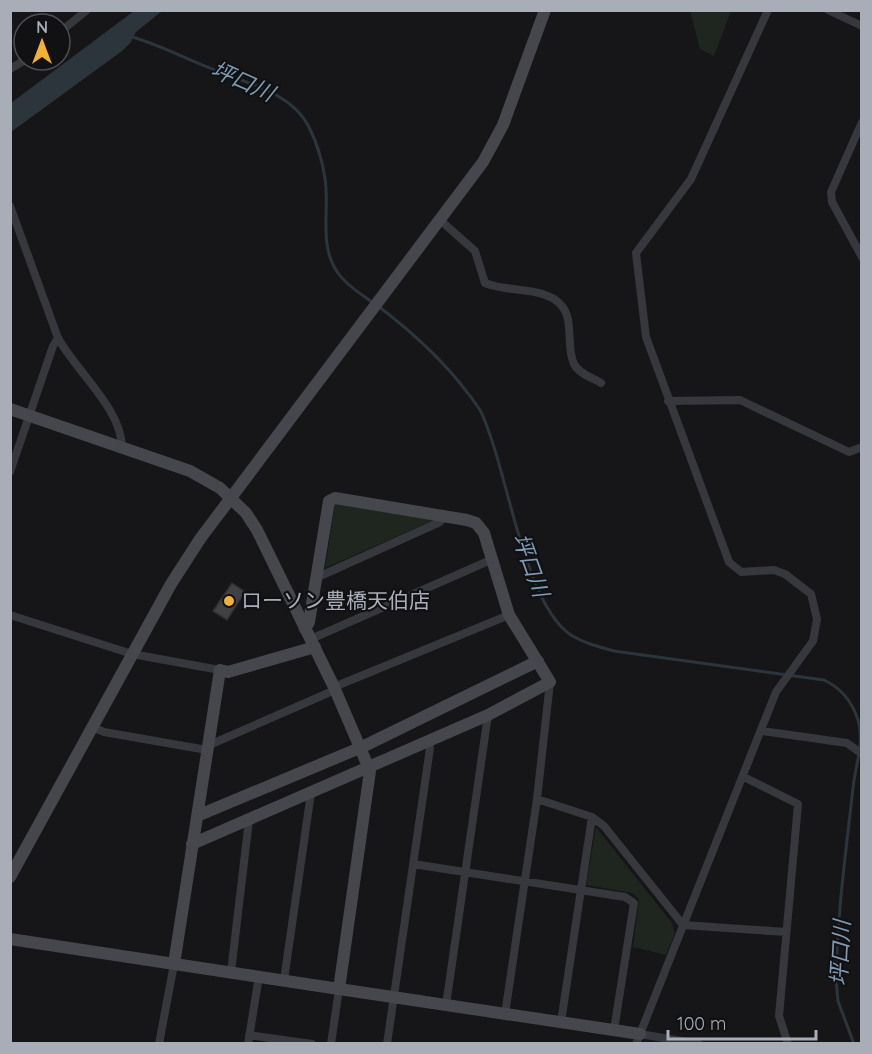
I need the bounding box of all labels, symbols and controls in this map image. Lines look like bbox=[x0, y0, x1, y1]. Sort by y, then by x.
north arrow bbox=[12, 12, 72, 72]
text: N bbox=[36, 17, 48, 37]
water label: 坪口川 bbox=[207, 55, 281, 108]
water label: 坪口川 bbox=[507, 529, 556, 603]
place label: ローソン豊橋天伯店 bbox=[241, 587, 430, 613]
marker: ローソン豊橋天伯店 bbox=[222, 594, 236, 608]
water label: 坪口川 bbox=[824, 917, 856, 987]
scale bar bbox=[668, 1003, 816, 1041]
text: 100 m bbox=[677, 1012, 726, 1035]

